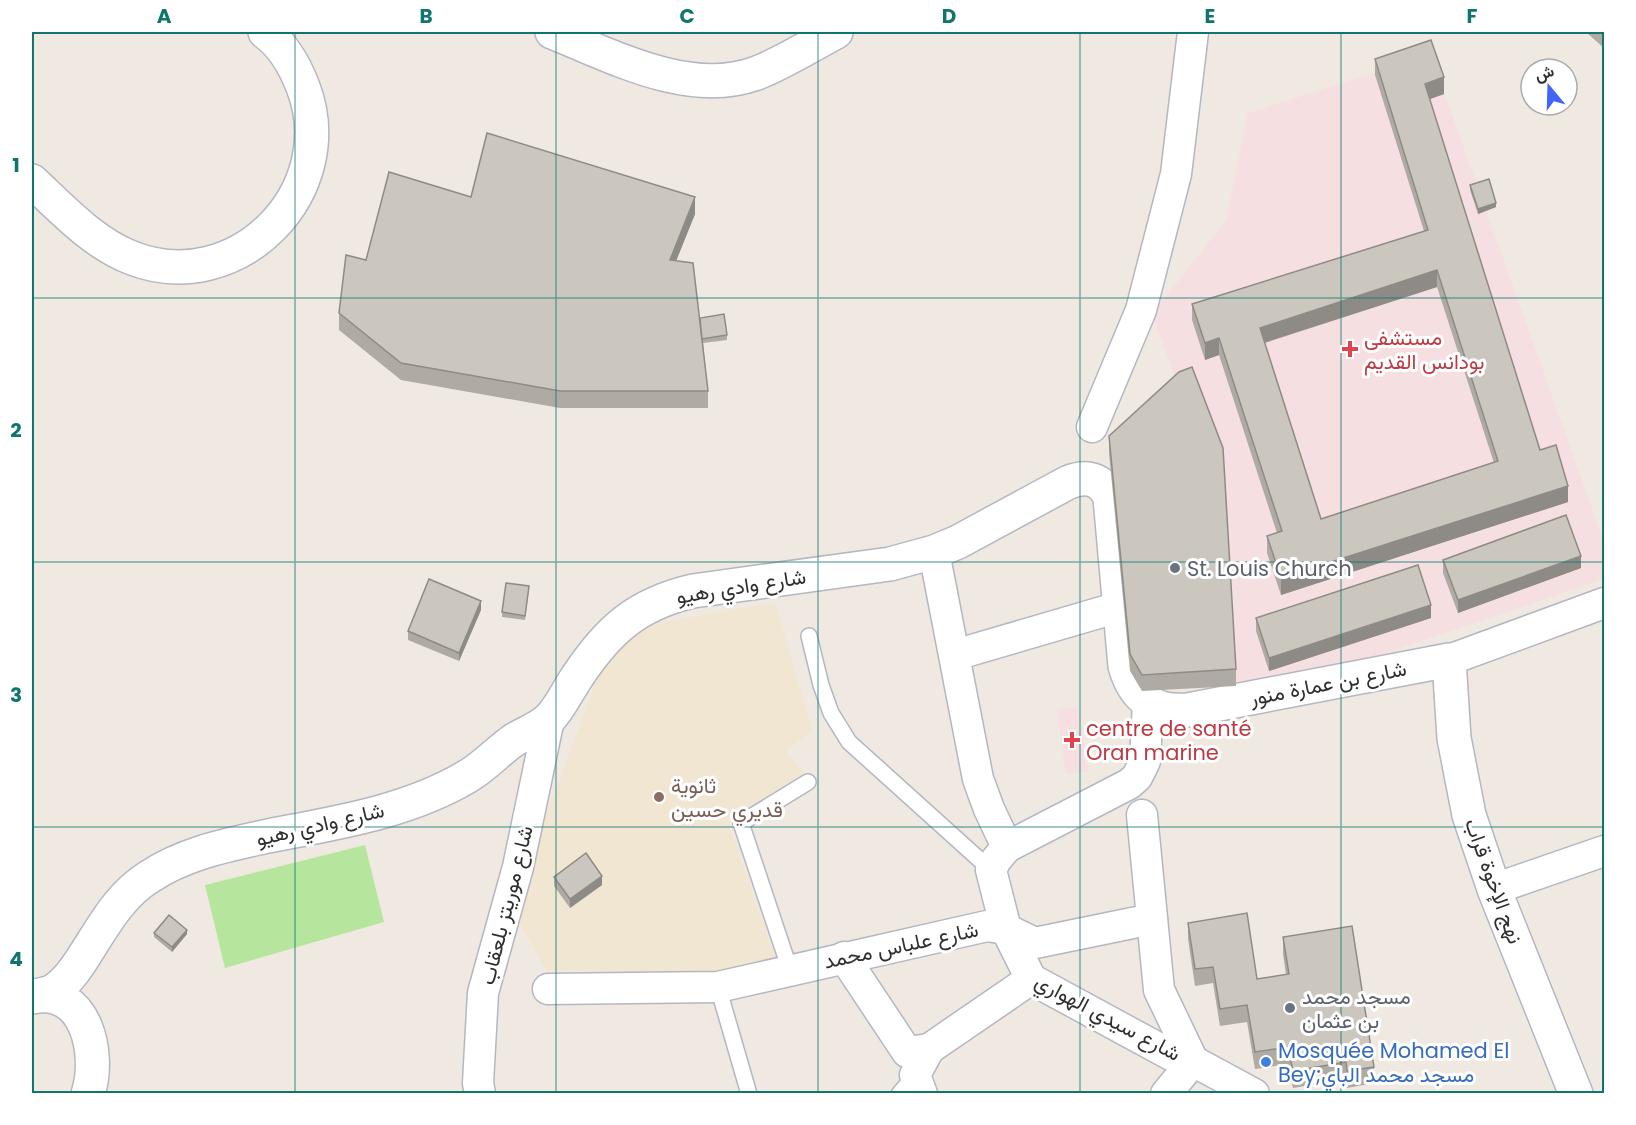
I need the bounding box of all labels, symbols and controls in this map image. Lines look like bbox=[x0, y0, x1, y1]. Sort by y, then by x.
text: A bbox=[157, 2, 172, 30]
text: B bbox=[419, 2, 433, 30]
text: C bbox=[679, 2, 695, 30]
text: D bbox=[942, 2, 956, 30]
text: E bbox=[1205, 2, 1215, 30]
text: F bbox=[1467, 2, 1478, 30]
north arrow bbox=[1519, 57, 1579, 117]
text: ش bbox=[1531, 59, 1557, 87]
text: 1 bbox=[12, 151, 20, 179]
place label: مستشفى بودانس القديم bbox=[1364, 323, 1484, 376]
marker: مستشفى بودانس القديم bbox=[1341, 340, 1359, 358]
text: 2 bbox=[10, 416, 22, 444]
place label: St. Louis Church bbox=[1187, 554, 1352, 583]
street label: شارع وادي رهيو bbox=[674, 561, 808, 614]
marker: St. Louis Church bbox=[1168, 561, 1182, 575]
street label: شارع بن عمارة منور bbox=[1246, 654, 1409, 713]
text: 3 bbox=[10, 681, 22, 709]
place label: centre de santé Oran marine bbox=[1086, 714, 1251, 767]
marker: centre de santé Oran marine bbox=[1063, 731, 1081, 749]
place label: ثانوية قديري حسين bbox=[671, 771, 783, 827]
marker: ثانوية قديري حسين bbox=[652, 790, 666, 804]
street label: شارع وادي رهيو bbox=[253, 795, 388, 856]
street label: نهج الإخوة قراب bbox=[1458, 814, 1530, 948]
street label: شارع موريتز بلعقاب bbox=[472, 822, 540, 988]
street label: شارع علباس محمد bbox=[821, 914, 981, 976]
text: 4 bbox=[9, 945, 23, 973]
street label: شارع سيدي الهواري bbox=[1029, 966, 1186, 1070]
place label: مسجد محمد بن عثمان bbox=[1302, 982, 1411, 1035]
marker: مسجد محمد بن عثمان bbox=[1283, 1001, 1297, 1015]
place label: Mosquée Mohamed El Bey;مسجد محمد الباي bbox=[1278, 1036, 1509, 1092]
marker: Mosquée Mohamed El Bey;مسجد محمد الباي bbox=[1259, 1055, 1273, 1069]

